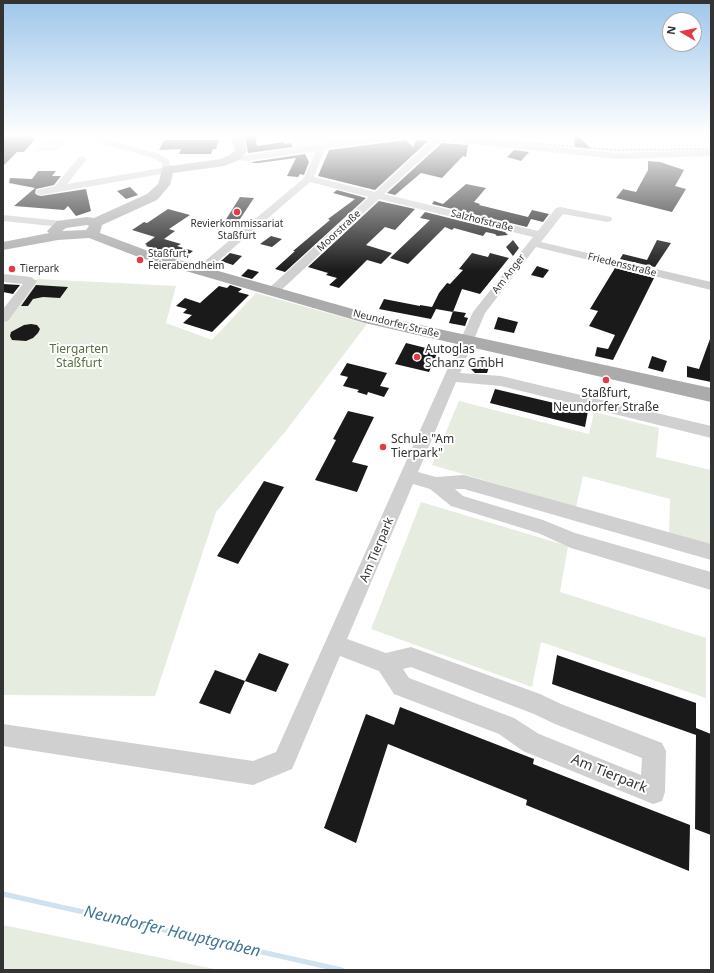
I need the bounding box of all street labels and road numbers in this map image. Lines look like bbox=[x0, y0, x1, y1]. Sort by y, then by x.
street label: Salzhofstraße bbox=[450, 207, 514, 235]
street label: Moorstraße bbox=[315, 208, 363, 254]
street label: Friedensstraße bbox=[586, 251, 658, 279]
street label: Am Anger bbox=[490, 252, 528, 296]
street label: Neundorfer Straße bbox=[352, 307, 440, 341]
street label: Am Tierpark bbox=[357, 515, 397, 585]
street label: Am Tierpark bbox=[569, 751, 649, 797]

